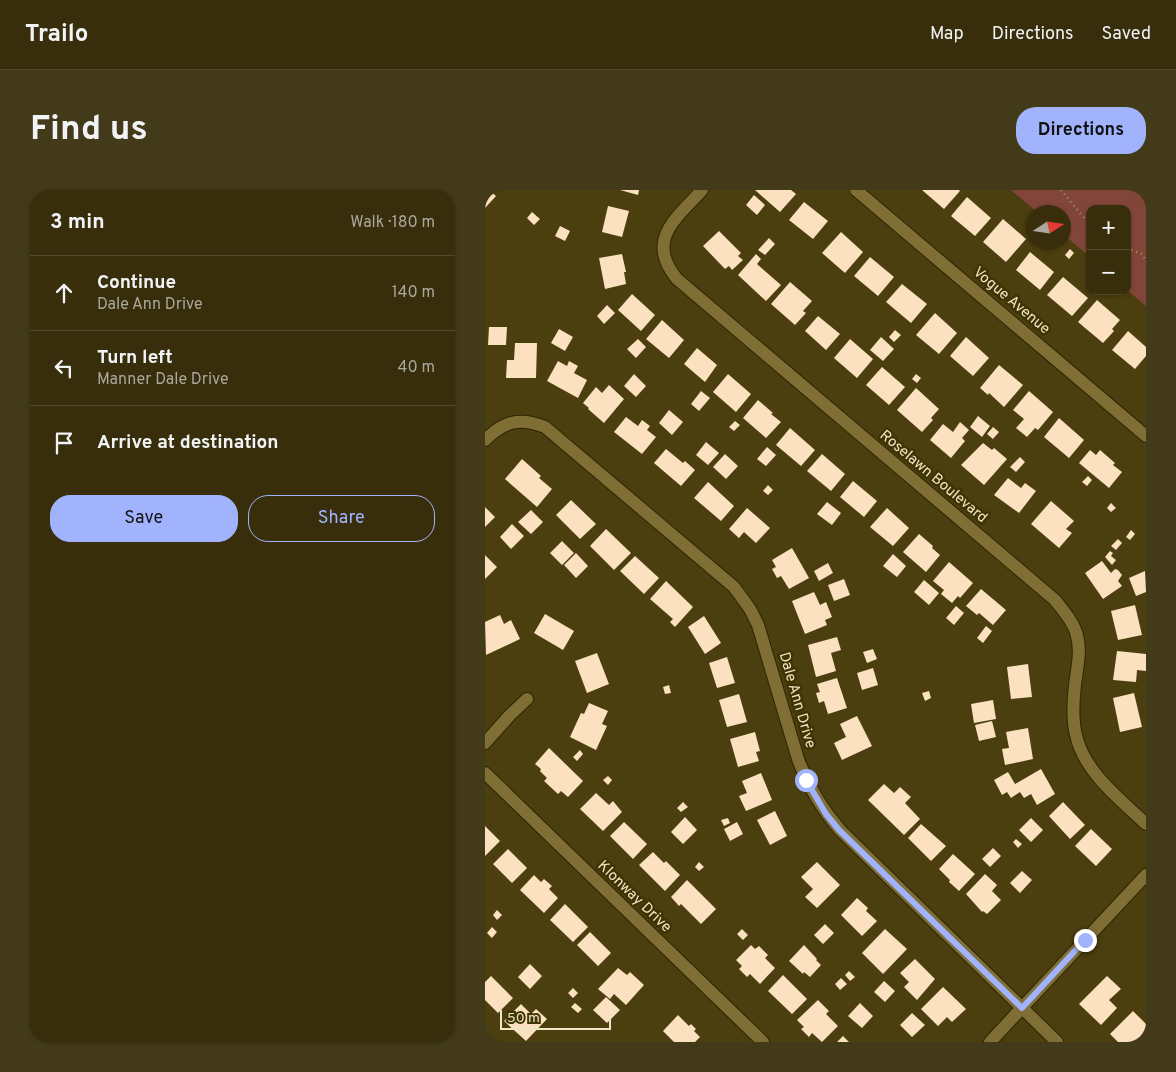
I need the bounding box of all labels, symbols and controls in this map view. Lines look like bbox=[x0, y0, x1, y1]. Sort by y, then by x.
text: Trailo bbox=[25, 20, 88, 50]
text: Map bbox=[930, 23, 964, 46]
text: Directions bbox=[992, 23, 1074, 46]
text: Saved bbox=[1102, 23, 1151, 46]
button: Directions bbox=[1016, 107, 1146, 154]
text: Find us bbox=[30, 108, 148, 152]
north arrow bbox=[1026, 205, 1071, 250]
map controls bbox=[1086, 205, 1131, 295]
button: + bbox=[1086, 205, 1131, 250]
text: 3 min bbox=[50, 209, 105, 236]
text: Walk · 180 m bbox=[350, 213, 435, 233]
button: − bbox=[1086, 250, 1131, 295]
street label: Vogue Avenue bbox=[969, 263, 1053, 339]
text: Continue bbox=[97, 271, 176, 295]
icon: ahead bbox=[50, 279, 78, 307]
text: 140 m bbox=[392, 283, 435, 303]
text: Dale Ann Drive bbox=[97, 295, 203, 315]
text: Turn left bbox=[97, 346, 173, 370]
icon: left bbox=[50, 354, 78, 382]
text: 40 m bbox=[397, 358, 435, 378]
text: Manner Dale Drive bbox=[97, 370, 229, 390]
street label: Roselawn Boulevard bbox=[875, 426, 991, 528]
icon: arrive bbox=[50, 429, 78, 457]
text: Arrive at destination bbox=[97, 431, 278, 455]
button: Save bbox=[50, 495, 238, 542]
button: Share bbox=[248, 495, 435, 542]
street label: Dale Ann Drive bbox=[774, 650, 819, 751]
route start bbox=[795, 769, 818, 792]
street label: Klonway Drive bbox=[593, 857, 675, 937]
route end bbox=[1074, 929, 1097, 952]
scale bar bbox=[500, 1007, 611, 1030]
text: 50 m bbox=[507, 1010, 540, 1027]

